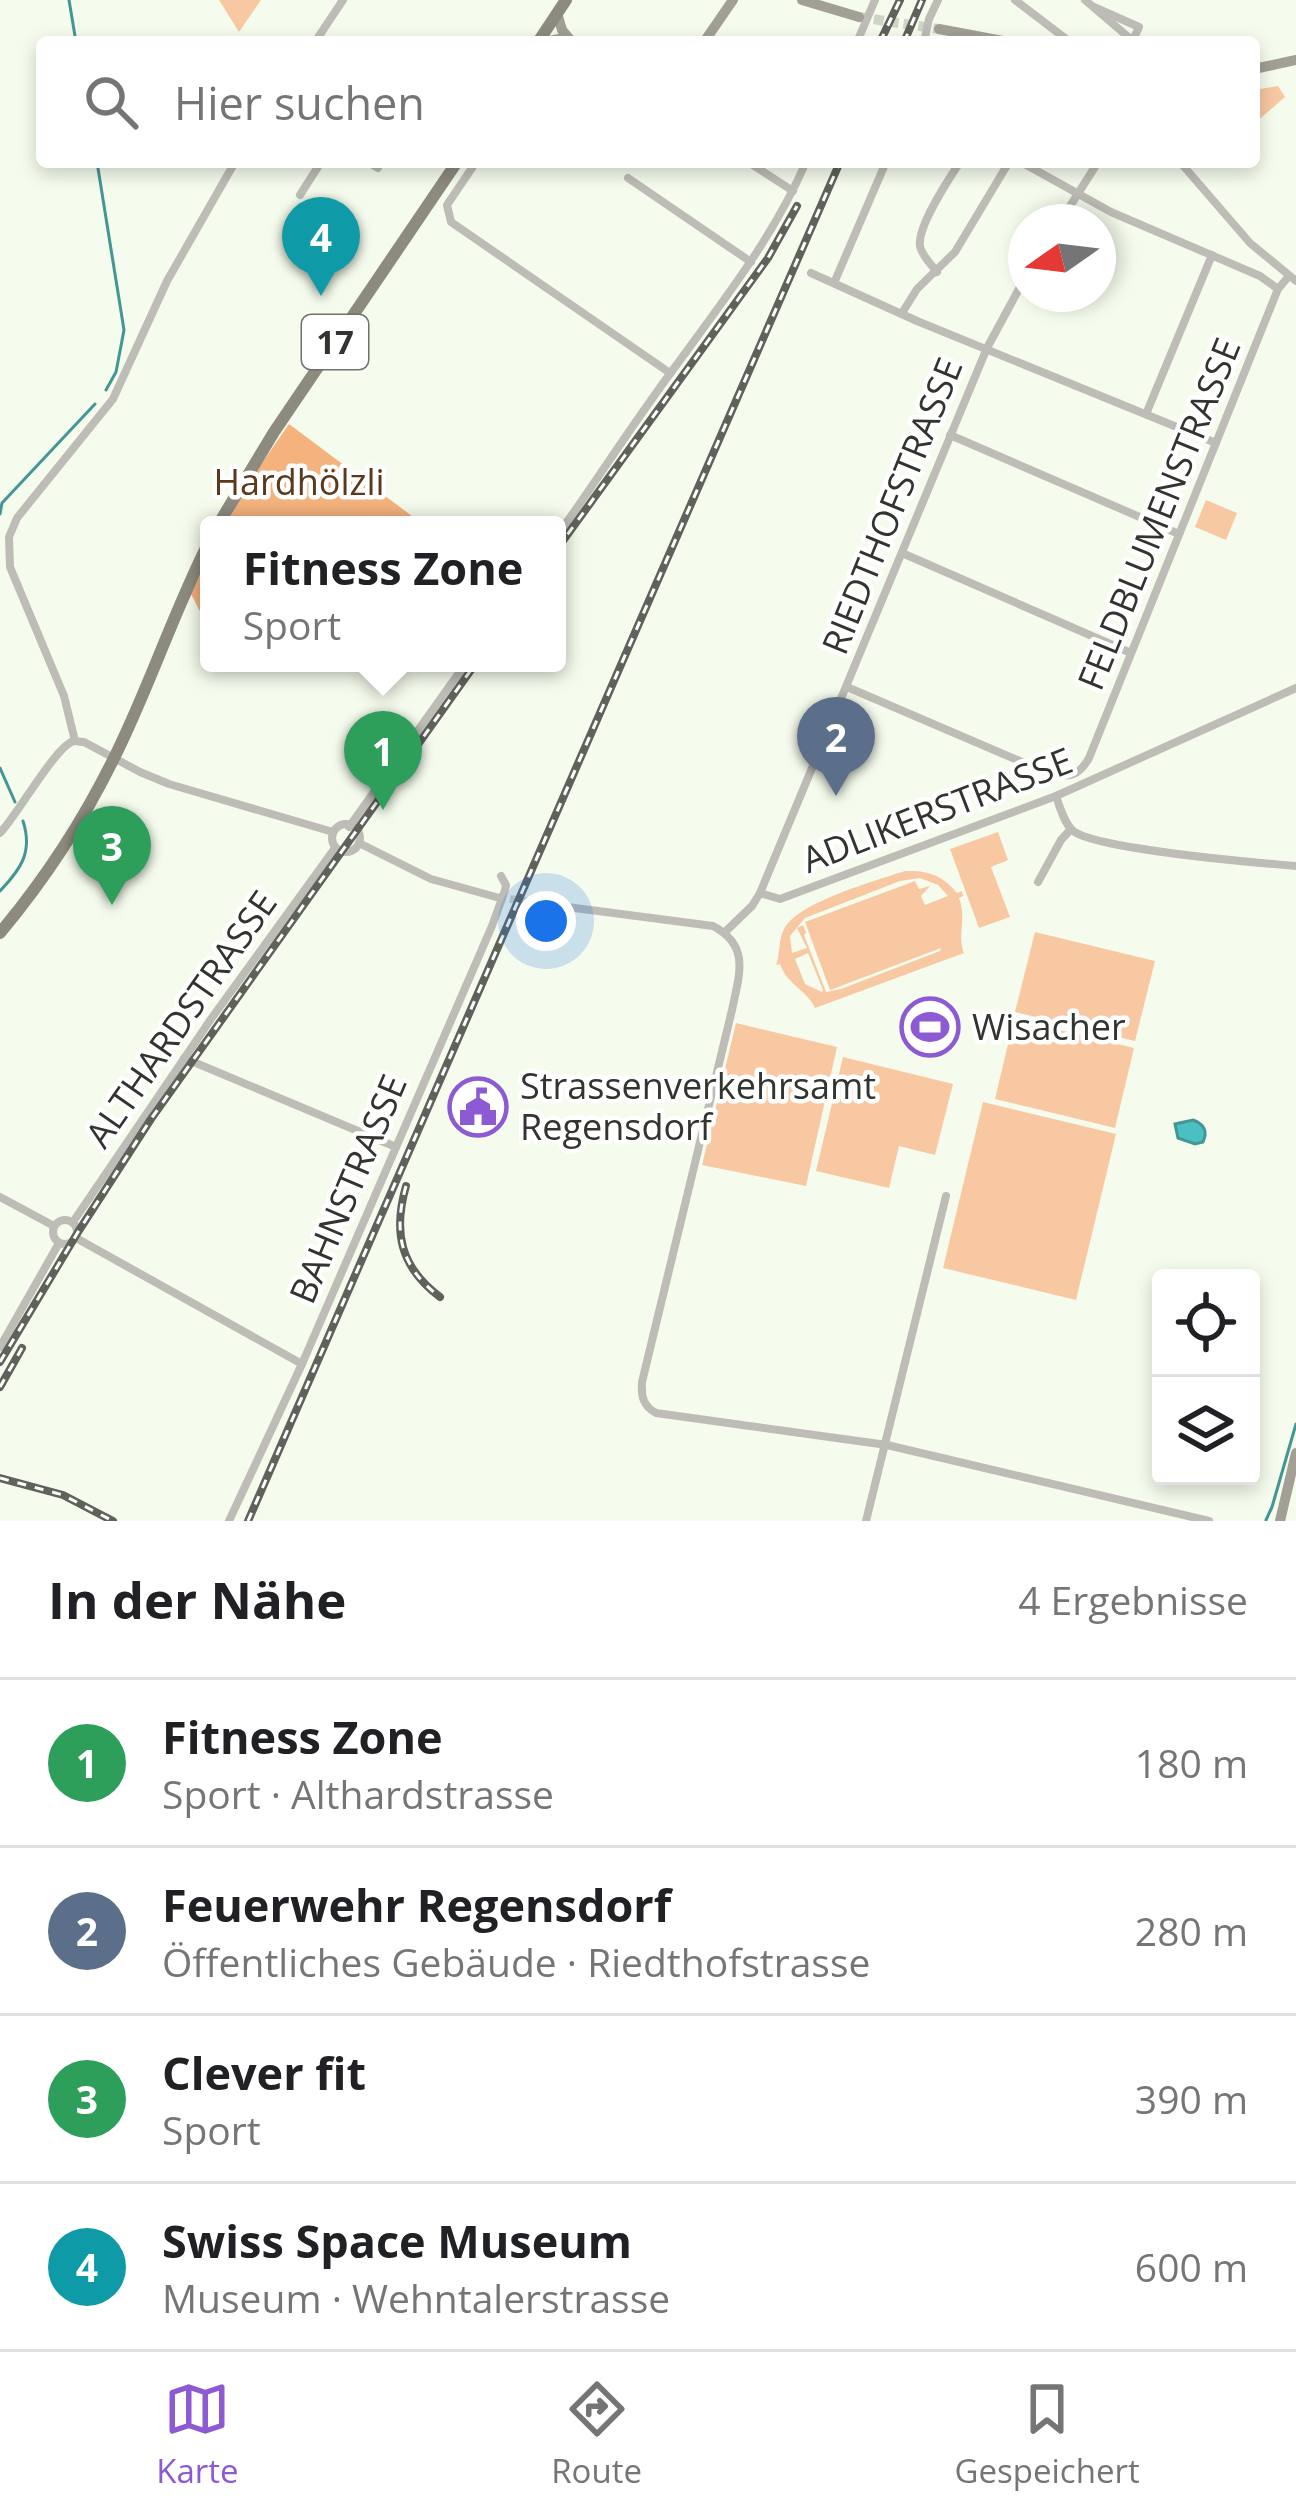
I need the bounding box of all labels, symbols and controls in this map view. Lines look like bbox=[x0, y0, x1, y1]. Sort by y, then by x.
search box bbox=[36, 36, 1260, 168]
icon: search bbox=[78, 69, 144, 135]
text: Hier suchen bbox=[174, 72, 425, 133]
pin: 4 bbox=[282, 197, 360, 296]
north arrow bbox=[1008, 204, 1116, 312]
road number: 17 bbox=[302, 315, 368, 369]
street label: FELDBLUMENSTRASSE bbox=[1066, 331, 1252, 697]
street label: RIEDTHOFSTRASSE bbox=[810, 350, 973, 661]
park label: Hardhölzli bbox=[213, 457, 385, 506]
popup bbox=[200, 516, 566, 672]
text: Fitness Zone bbox=[243, 537, 523, 598]
text: Sport bbox=[243, 598, 341, 651]
pin: 2 bbox=[797, 697, 875, 796]
pin: 1 bbox=[344, 711, 422, 810]
street label: ADLIKERSTRASSE bbox=[795, 735, 1079, 884]
pin: 3 bbox=[73, 806, 151, 905]
street label: ALTHARDSTRASSE bbox=[74, 881, 288, 1157]
your location bbox=[516, 891, 576, 951]
sports icon: Wisacher bbox=[899, 996, 961, 1058]
place label: Wisacher bbox=[972, 1002, 1126, 1051]
place label: Strassenverkehrsamt Regensdorf bbox=[520, 1061, 876, 1151]
street label: BAHNSTRASSE bbox=[277, 1067, 418, 1311]
public building icon: Strassenverkehrsamt Regensdorf bbox=[447, 1076, 509, 1138]
map controls bbox=[1152, 1269, 1260, 1485]
button: locate bbox=[1152, 1269, 1260, 1377]
button: layers bbox=[1152, 1377, 1260, 1485]
text: In der Nähe bbox=[48, 1564, 346, 1634]
text: 4 Ergebnisse bbox=[1018, 1573, 1248, 1626]
text: Fitness Zone bbox=[162, 1706, 443, 1767]
text: 1 bbox=[76, 1736, 98, 1789]
text: 180 m bbox=[1135, 1736, 1248, 1789]
text: Sport · Althardstrasse bbox=[162, 1767, 554, 1820]
text: Feuerwehr Regensdorf bbox=[162, 1874, 671, 1935]
text: 2 bbox=[76, 1904, 98, 1957]
text: 280 m bbox=[1135, 1904, 1248, 1957]
text: Öffentliches Gebäude · Riedthofstrasse bbox=[162, 1935, 870, 1988]
text: Clever fit bbox=[162, 2042, 366, 2103]
text: 3 bbox=[76, 2072, 98, 2125]
text: 390 m bbox=[1135, 2072, 1248, 2125]
text: Sport bbox=[162, 2103, 261, 2156]
text: Swiss Space Museum bbox=[162, 2210, 632, 2271]
text: 4 bbox=[76, 2240, 98, 2293]
text: 600 m bbox=[1135, 2240, 1248, 2293]
text: Museum · Wehntalerstrasse bbox=[162, 2271, 670, 2324]
tab: Karte bbox=[156, 2376, 239, 2493]
tab: Route bbox=[551, 2376, 642, 2493]
tab: Gespeichert bbox=[955, 2376, 1140, 2493]

